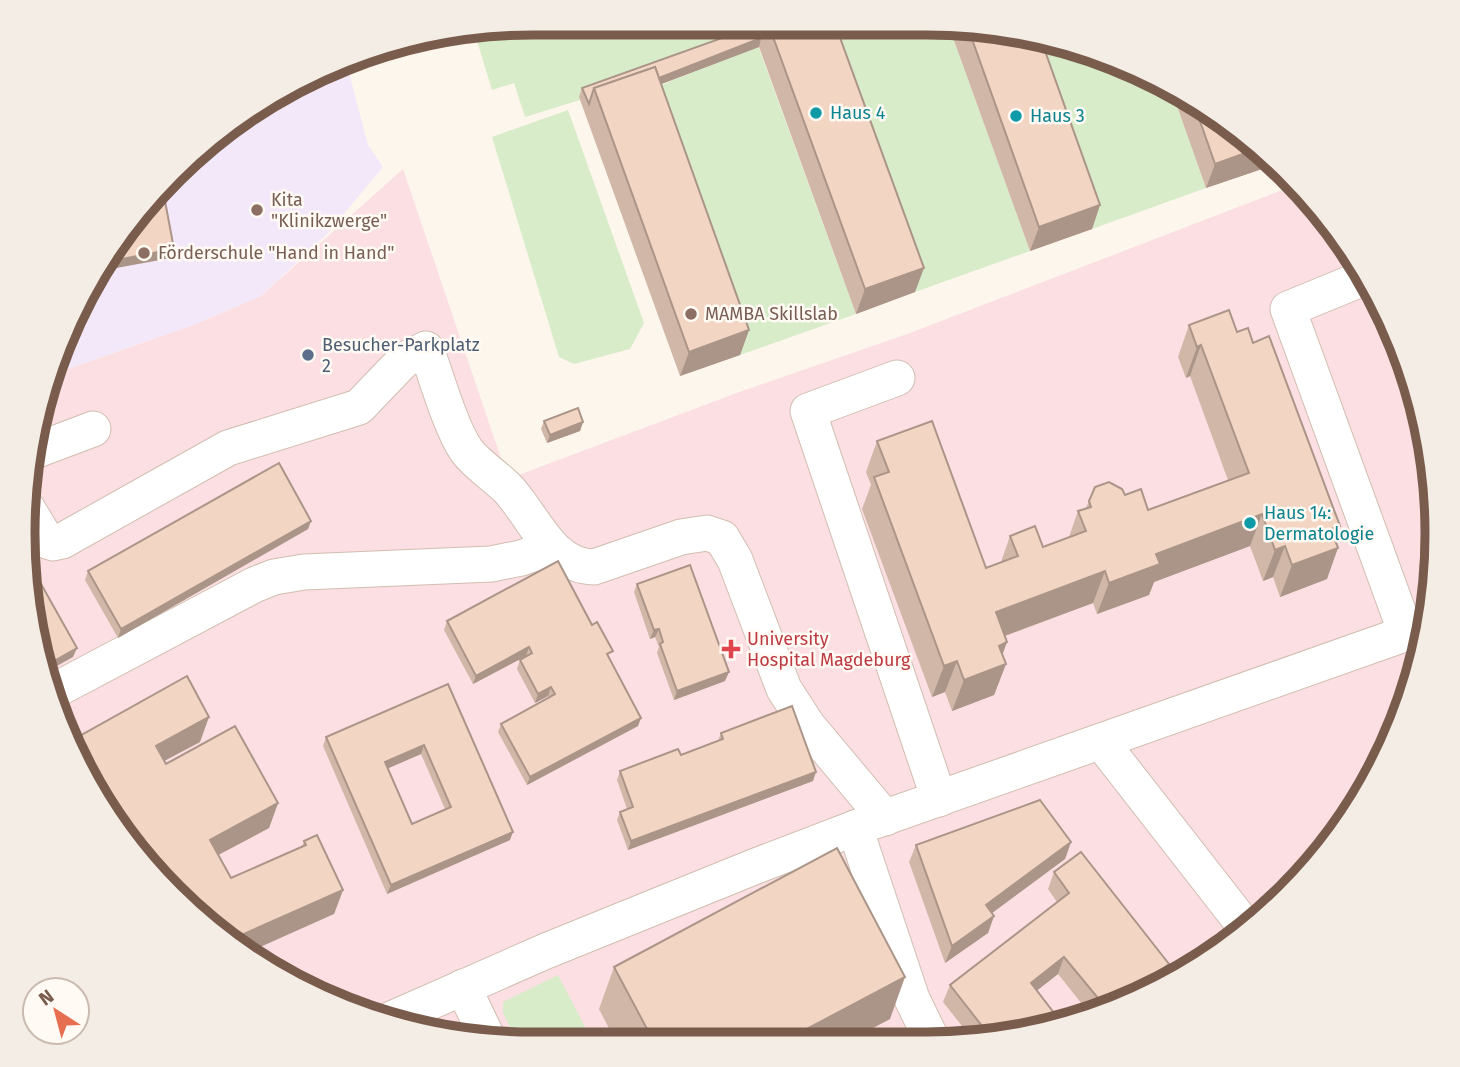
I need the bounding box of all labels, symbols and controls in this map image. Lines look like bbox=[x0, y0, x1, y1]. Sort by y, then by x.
place label: Haus 4 bbox=[830, 102, 886, 124]
marker: Haus 4 bbox=[808, 105, 824, 121]
place label: Haus 3 bbox=[1030, 105, 1085, 127]
marker: Haus 3 bbox=[1008, 108, 1024, 124]
place label: Kita "Klinikzwerge" bbox=[271, 189, 387, 232]
marker: Kita "Klinikzwerge" bbox=[249, 202, 265, 218]
place label: Förderschule "Hand in Hand" bbox=[158, 242, 394, 264]
marker: Förderschule "Hand in Hand" bbox=[136, 245, 152, 261]
place label: MAMBA Skillslab bbox=[705, 303, 838, 325]
marker: MAMBA Skillslab bbox=[683, 306, 699, 322]
place label: Besucher-Parkplatz 2 bbox=[322, 334, 480, 377]
marker: Besucher-Parkplatz 2 bbox=[300, 347, 316, 363]
place label: Haus 14: Dermatologie bbox=[1264, 502, 1374, 545]
marker: Haus 14: Dermatologie bbox=[1242, 515, 1258, 531]
place label: University Hospital Magdeburg bbox=[747, 628, 911, 671]
marker: University Hospital Magdeburg bbox=[721, 639, 741, 659]
north arrow bbox=[21, 976, 91, 1046]
text: N bbox=[34, 985, 58, 1011]

